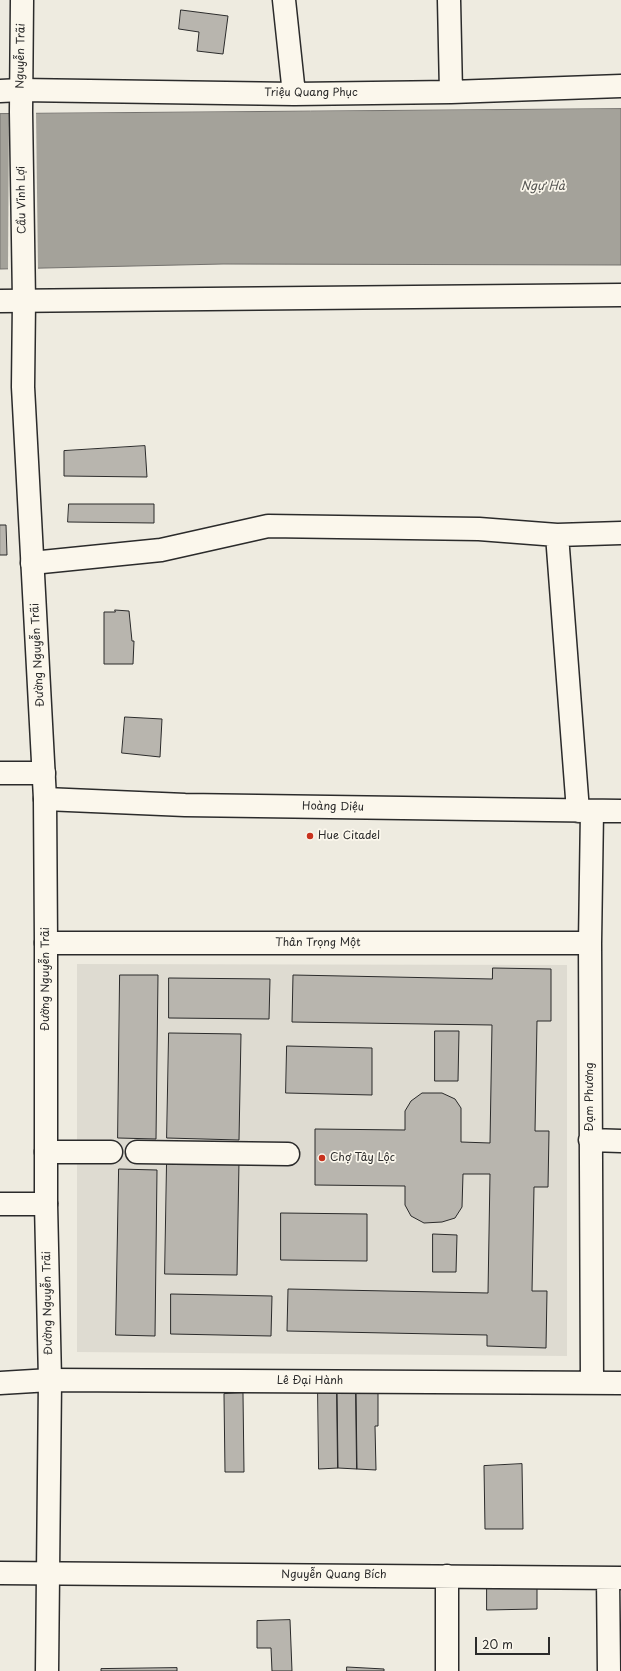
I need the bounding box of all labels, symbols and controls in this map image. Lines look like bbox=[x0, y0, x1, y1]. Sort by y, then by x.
street label: Nguyễn Trãi bbox=[14, 23, 28, 89]
street label: Triệu Quang Phục bbox=[264, 86, 358, 100]
street label: Cầu Vĩnh Lợi bbox=[15, 166, 29, 234]
water label: Ngự Hà bbox=[521, 180, 565, 194]
street label: Đường Nguyễn Trãi bbox=[29, 603, 47, 707]
street label: Hoàng Diệu bbox=[302, 800, 364, 814]
place label: Hue Citadel bbox=[318, 829, 380, 843]
marker: Hue Citadel bbox=[305, 831, 315, 841]
street label: Đường Nguyễn Trãi bbox=[39, 927, 53, 1031]
street label: Thân Trọng Một bbox=[275, 936, 361, 950]
street label: Đạm Phương bbox=[583, 1063, 597, 1131]
place label: Chợ Tây Lộc bbox=[330, 1151, 395, 1165]
marker: Chợ Tây Lộc bbox=[317, 1153, 327, 1163]
street label: Đường Nguyễn Trãi bbox=[40, 1251, 56, 1355]
street label: Lê Đại Hành bbox=[277, 1374, 343, 1388]
street label: Nguyễn Quang Bích bbox=[281, 1568, 387, 1582]
scale bar bbox=[477, 1629, 552, 1655]
text: 20 m bbox=[482, 1635, 513, 1653]

